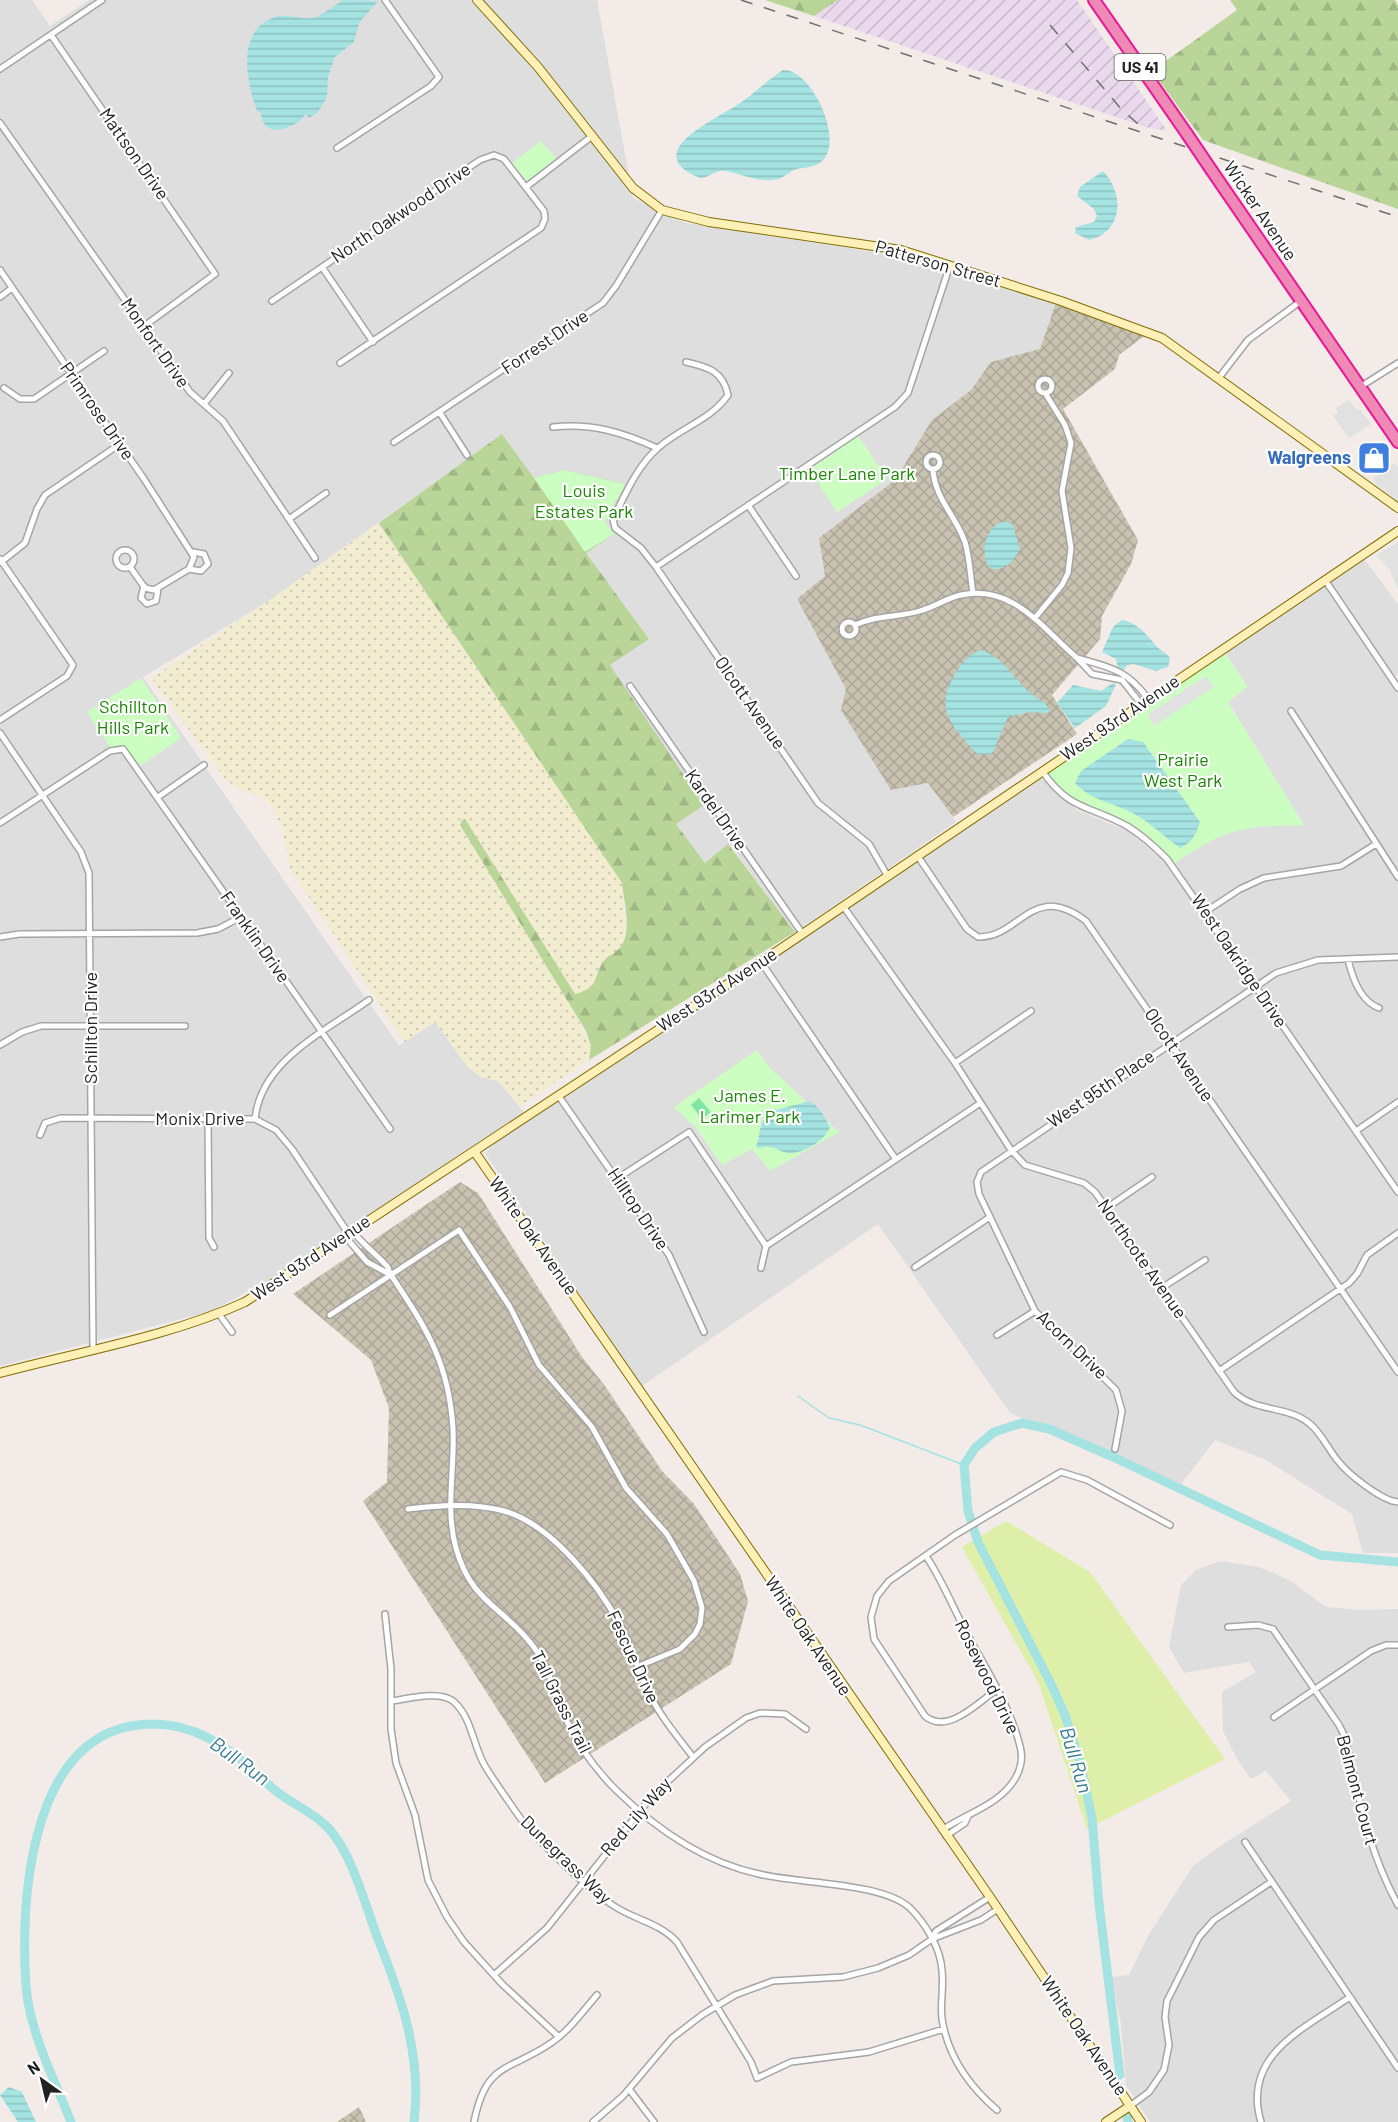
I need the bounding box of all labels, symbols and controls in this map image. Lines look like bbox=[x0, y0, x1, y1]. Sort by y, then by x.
road number: US 41 bbox=[1114, 54, 1166, 80]
street label: Mattson Drive bbox=[95, 103, 175, 204]
street label: Wicker Avenue bbox=[1219, 156, 1302, 264]
street label: North Oakwood Drive bbox=[326, 157, 474, 267]
street label: Patterson Street bbox=[873, 235, 1004, 291]
street label: Monfort Drive bbox=[117, 293, 195, 392]
street label: Forrest Drive bbox=[497, 304, 592, 378]
street label: Primrose Drive bbox=[56, 357, 140, 464]
shop icon: Walgreens bbox=[1356, 440, 1392, 476]
place label: Walgreens bbox=[1267, 446, 1351, 468]
park label: Timber Lane Park bbox=[779, 462, 915, 484]
park label: Louis Estates Park bbox=[535, 479, 633, 522]
street label: Olcott Avenue bbox=[711, 652, 791, 753]
street label: West 93rd Avenue bbox=[1056, 669, 1183, 765]
park label: Schillton Hills Park bbox=[97, 695, 169, 738]
park label: Prairie West Park bbox=[1144, 748, 1222, 791]
street label: Kardel Drive bbox=[681, 765, 753, 854]
street label: Franklin Drive bbox=[216, 886, 295, 986]
street label: West Oakridge Drive bbox=[1187, 889, 1293, 1031]
street label: West 93rd Avenue bbox=[652, 942, 781, 1036]
street label: Schillton Drive bbox=[79, 972, 101, 1084]
street label: Olcott Avenue bbox=[1140, 1003, 1219, 1105]
street label: West 95th Place bbox=[1043, 1044, 1158, 1132]
park label: James E. Larimer Park bbox=[700, 1084, 800, 1127]
street label: Monix Drive bbox=[155, 1107, 245, 1129]
street label: Hilltop Drive bbox=[603, 1163, 674, 1254]
street label: White Oak Avenue bbox=[485, 1172, 583, 1299]
street label: Northcote Avenue bbox=[1093, 1195, 1192, 1322]
street label: West 93rd Avenue bbox=[247, 1209, 374, 1305]
street label: Acorn Drive bbox=[1033, 1305, 1113, 1383]
street label: White Oak Avenue bbox=[761, 1571, 857, 1699]
street label: Fescue Drive bbox=[603, 1607, 665, 1706]
street label: Rosewood Drive bbox=[951, 1616, 1025, 1737]
street label: Tall Grass Trail bbox=[527, 1647, 597, 1757]
water label: Bull Run bbox=[1056, 1724, 1098, 1796]
water label: Bull Run bbox=[206, 1731, 275, 1790]
street label: Belmont Court bbox=[1333, 1732, 1383, 1847]
street label: Red Lily Way bbox=[595, 1772, 675, 1860]
street label: Dunegrass Way bbox=[517, 1810, 617, 1908]
street label: White Oak Avenue bbox=[1037, 1971, 1133, 2099]
north arrow bbox=[12, 2050, 72, 2110]
text: N bbox=[24, 2056, 43, 2078]

